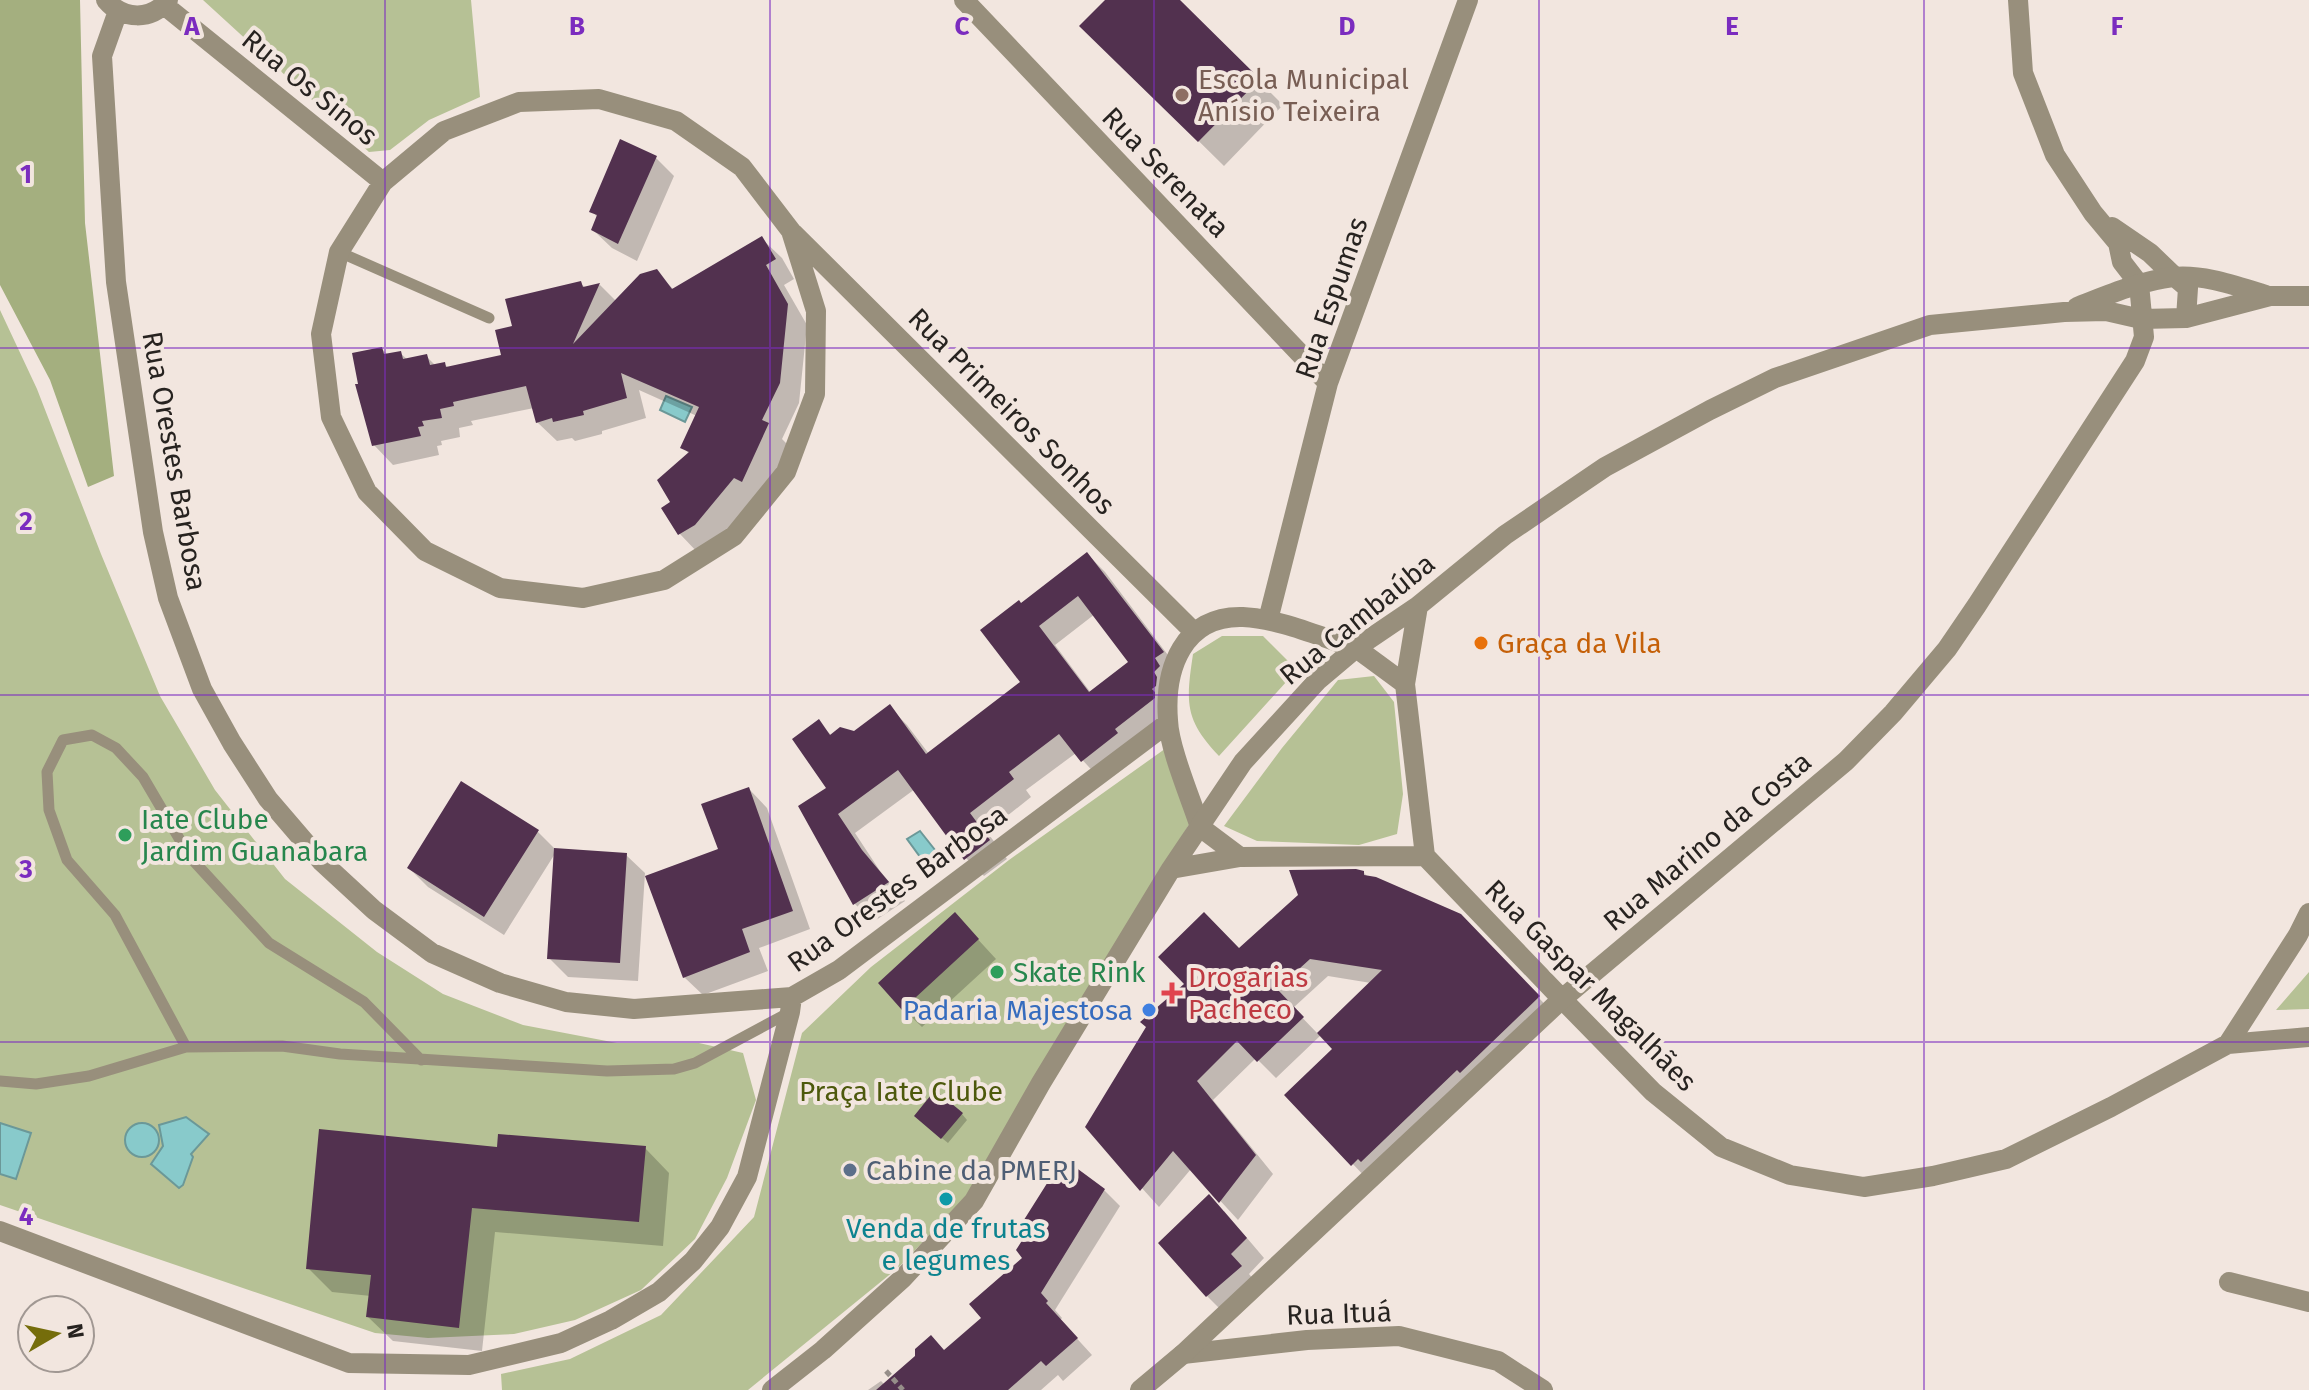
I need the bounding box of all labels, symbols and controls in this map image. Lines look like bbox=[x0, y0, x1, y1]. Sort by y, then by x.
text: A bbox=[183, 11, 200, 42]
text: B bbox=[569, 11, 585, 42]
text: C bbox=[955, 11, 970, 42]
text: D bbox=[1339, 11, 1356, 42]
text: E bbox=[1725, 11, 1739, 42]
text: F bbox=[2111, 11, 2124, 42]
street label: Rua Os Sinos bbox=[235, 23, 384, 152]
place label: Escola Municipal Anísio Teixeira bbox=[1198, 63, 1409, 128]
marker: Escola Municipal Anísio Teixeira bbox=[1173, 86, 1191, 104]
street label: Rua Serenata bbox=[1095, 100, 1236, 244]
text: 1 bbox=[20, 159, 32, 190]
street label: Rua Espumas bbox=[1288, 213, 1375, 383]
street label: Rua Primeiros Sonhos bbox=[902, 301, 1122, 521]
street label: Rua Orestes Barbosa bbox=[135, 329, 214, 594]
text: 2 bbox=[19, 506, 33, 537]
street label: Rua Cambaúba bbox=[1273, 547, 1442, 692]
place label: Graça da Vila bbox=[1497, 627, 1662, 660]
marker: Graça da Vila bbox=[1472, 634, 1490, 652]
street label: Rua Marino da Costa bbox=[1597, 745, 1818, 938]
street label: Rua Orestes Barbosa bbox=[781, 798, 1013, 979]
place label: Iate Clube Jardim Guanabara bbox=[141, 803, 368, 868]
marker: Iate Clube Jardim Guanabara bbox=[116, 826, 134, 844]
text: 3 bbox=[18, 854, 33, 885]
street label: Rua Gaspar Magalhães bbox=[1478, 873, 1703, 1098]
place label: Skate Rink bbox=[1013, 956, 1146, 989]
place label: Drogarias Pacheco bbox=[1188, 961, 1308, 1026]
marker: Skate Rink bbox=[988, 963, 1006, 981]
marker: Drogarias Pacheco bbox=[1163, 984, 1181, 1002]
place label: Padaria Majestosa bbox=[903, 994, 1133, 1027]
marker: Padaria Majestosa bbox=[1140, 1001, 1158, 1019]
park label: Praça Iate Clube bbox=[799, 1075, 1003, 1108]
place label: Cabine da PMERJ bbox=[866, 1154, 1077, 1187]
marker: Cabine da PMERJ bbox=[841, 1161, 859, 1179]
marker: Venda de frutas e legumes bbox=[937, 1190, 955, 1208]
text: 4 bbox=[19, 1201, 34, 1232]
place label: Venda de frutas e legumes bbox=[846, 1212, 1046, 1277]
north arrow bbox=[16, 1294, 96, 1374]
street label: Rua Ituá bbox=[1286, 1295, 1392, 1332]
text: N bbox=[61, 1322, 90, 1340]

